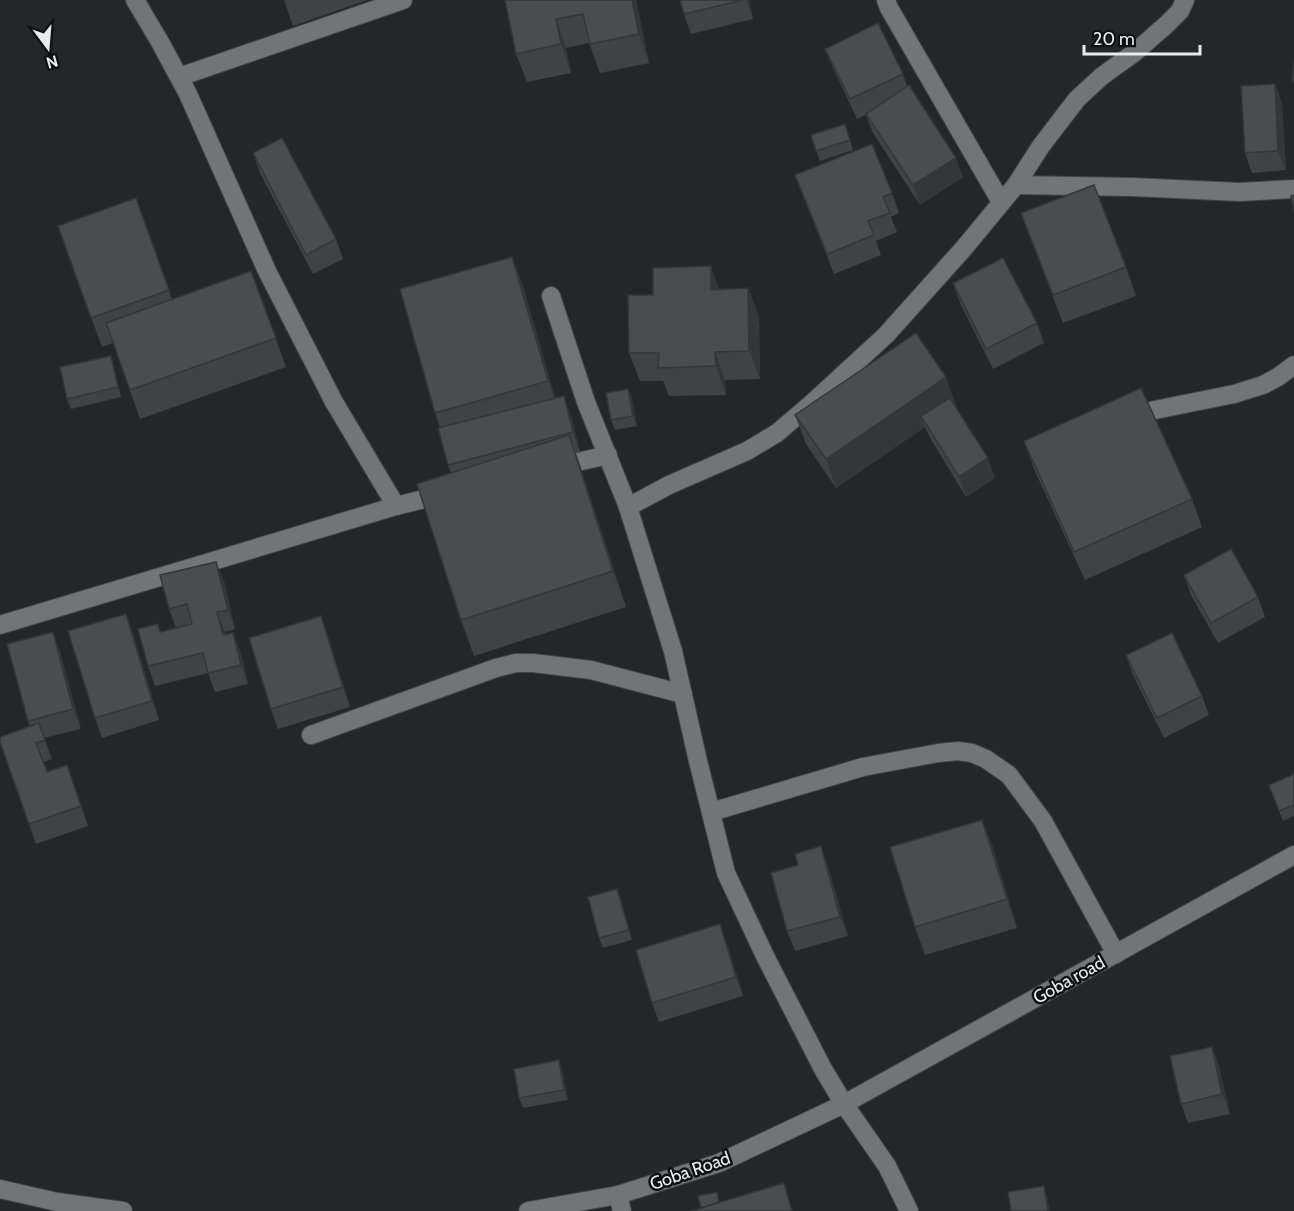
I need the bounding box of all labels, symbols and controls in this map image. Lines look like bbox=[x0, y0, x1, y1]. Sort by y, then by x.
north arrow bbox=[18, 18, 78, 78]
scale bar bbox=[1084, 18, 1200, 56]
text: 20 m bbox=[1093, 28, 1135, 50]
text: N bbox=[44, 51, 60, 73]
street label: Goba road bbox=[1029, 951, 1109, 1009]
street label: Goba Road bbox=[647, 1147, 733, 1195]

